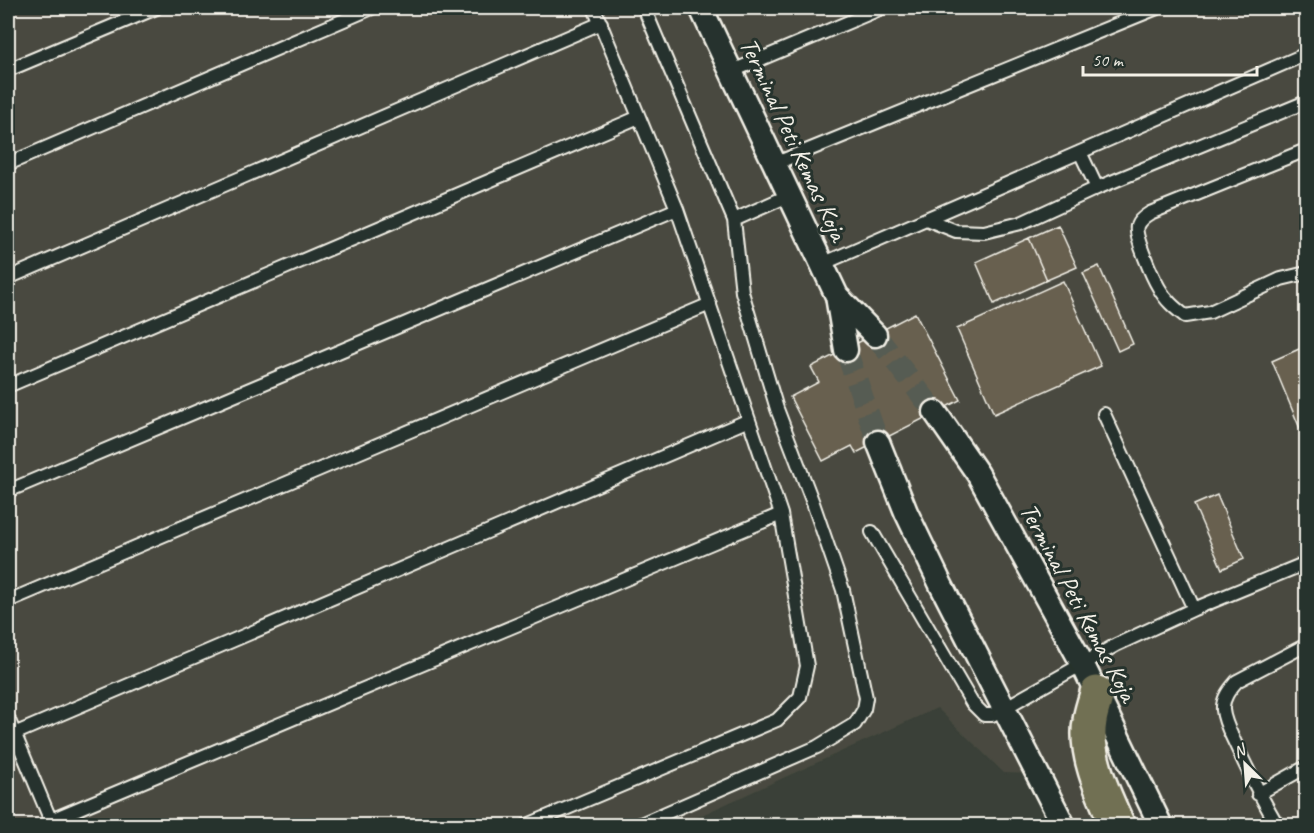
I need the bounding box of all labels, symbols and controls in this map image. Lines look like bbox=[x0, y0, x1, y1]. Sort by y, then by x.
street label: Terminal Peti Kemas Koja bbox=[732, 32, 856, 248]
scale bar bbox=[1083, 39, 1257, 77]
text: 50 m bbox=[1092, 49, 1125, 71]
street label: Terminal Peti Kemas Koja bbox=[1012, 497, 1146, 709]
north arrow bbox=[1215, 734, 1275, 794]
text: N bbox=[1230, 739, 1251, 762]

